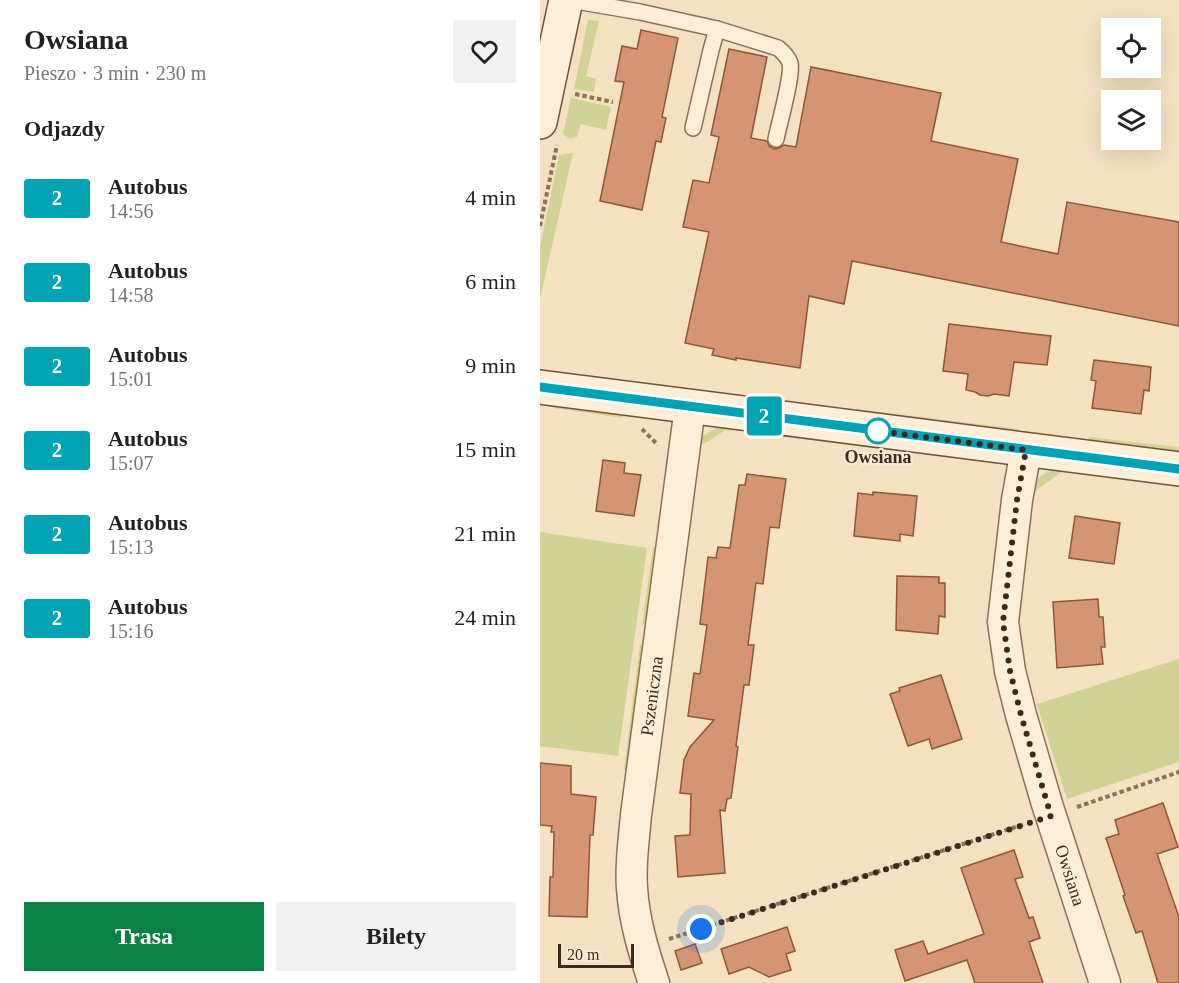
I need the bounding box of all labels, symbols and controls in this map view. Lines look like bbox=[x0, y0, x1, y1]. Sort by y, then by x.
map controls bbox=[1101, 18, 1161, 150]
button: locate bbox=[1101, 18, 1161, 78]
button: heart bbox=[453, 20, 516, 83]
text: Owsiana bbox=[24, 24, 128, 55]
text: Pieszo · 3 min · 230 m bbox=[24, 62, 206, 84]
button: layers bbox=[1101, 90, 1161, 150]
text: Odjazdy bbox=[24, 116, 105, 141]
text: Autobus bbox=[108, 174, 187, 199]
text: 4 min bbox=[465, 185, 516, 210]
text: 2 bbox=[52, 186, 62, 210]
text: 14:56 bbox=[108, 200, 154, 222]
text: Autobus bbox=[108, 258, 187, 283]
text: 6 min bbox=[465, 269, 516, 294]
text: 2 bbox=[52, 270, 62, 294]
text: 14:58 bbox=[108, 284, 154, 306]
text: Autobus bbox=[108, 342, 187, 367]
text: 9 min bbox=[465, 353, 516, 378]
text: 2 bbox=[52, 354, 62, 378]
text: 15:01 bbox=[108, 368, 154, 390]
line badge: 2 bbox=[744, 396, 784, 436]
text: 2 bbox=[759, 404, 769, 428]
marker: Owsiana bbox=[865, 418, 891, 444]
text: Autobus bbox=[108, 426, 187, 451]
text: 15 min bbox=[454, 437, 516, 462]
text: 2 bbox=[52, 438, 62, 462]
place label: Owsiana bbox=[844, 447, 912, 467]
text: 15:07 bbox=[108, 452, 154, 474]
text: Autobus bbox=[108, 510, 187, 535]
text: 21 min bbox=[454, 521, 516, 546]
text: 2 bbox=[52, 522, 62, 546]
text: 15:13 bbox=[108, 536, 154, 558]
text: Autobus bbox=[108, 594, 187, 619]
text: 24 min bbox=[454, 605, 516, 630]
text: 2 bbox=[52, 606, 62, 630]
text: 15:16 bbox=[108, 620, 154, 642]
street label: Pszeniczna bbox=[637, 655, 667, 737]
street label: Owsiana bbox=[1051, 842, 1089, 908]
button: Trasa bbox=[24, 902, 264, 971]
button: Bilety bbox=[276, 902, 516, 971]
your location bbox=[686, 914, 716, 944]
scale bar bbox=[558, 941, 634, 968]
text: 20 m bbox=[567, 946, 599, 963]

